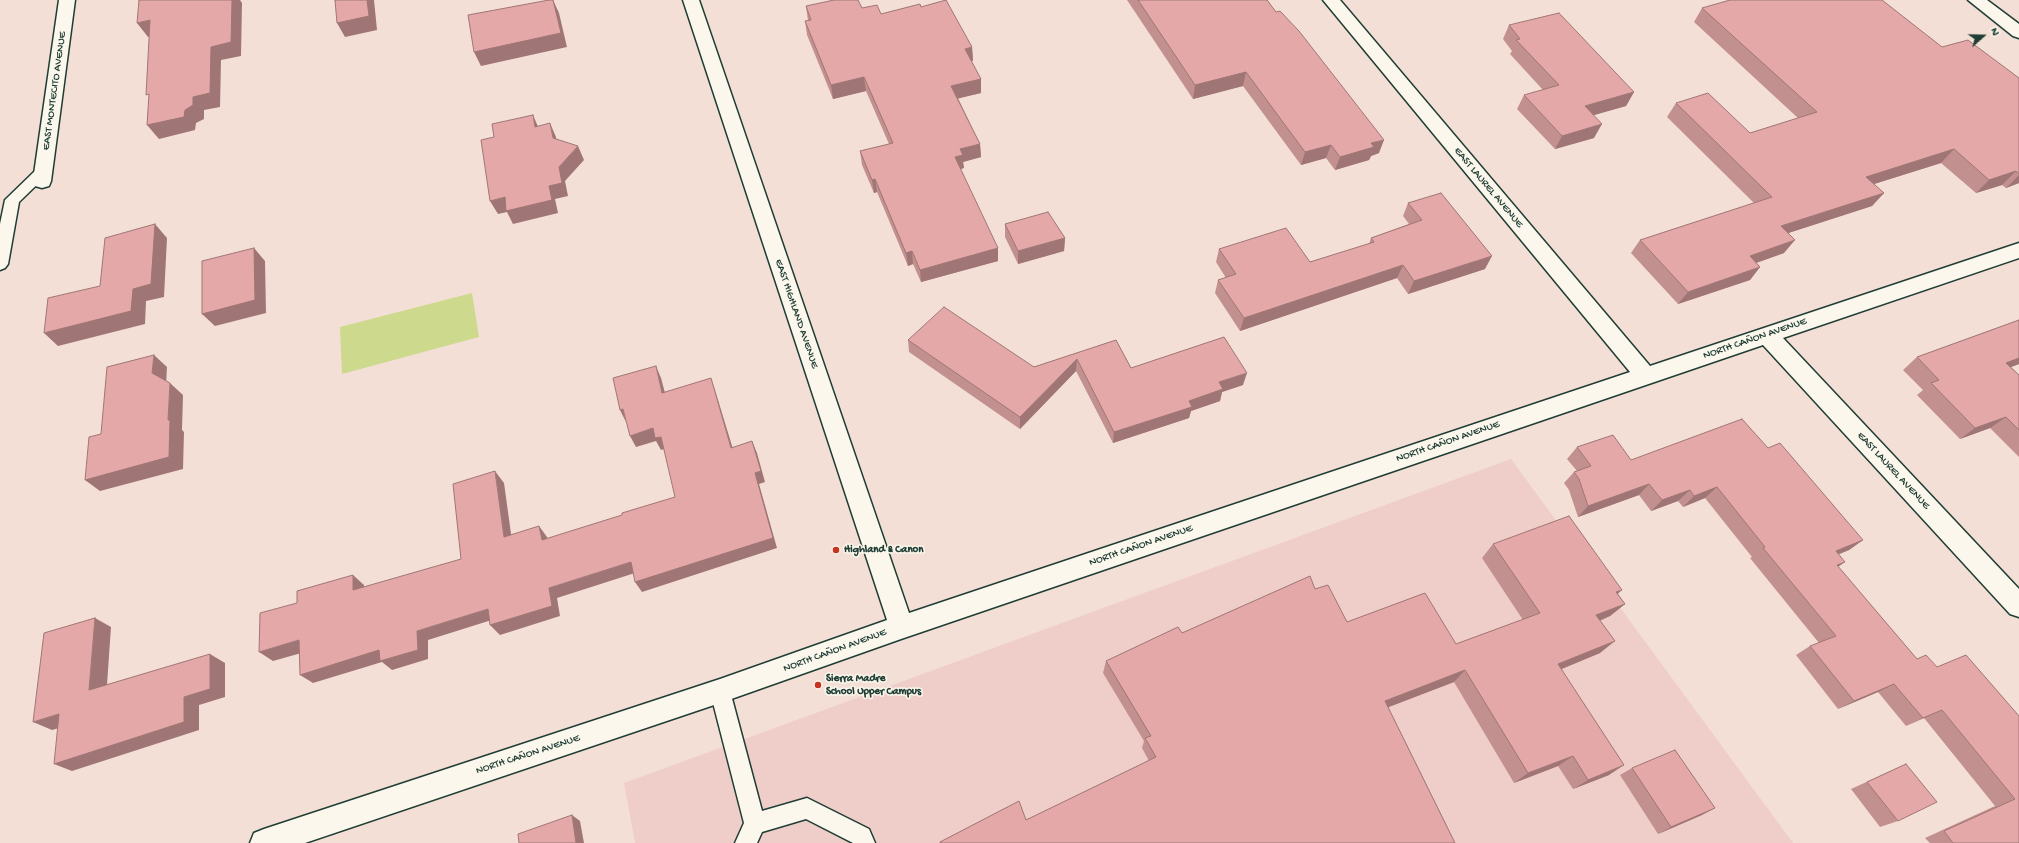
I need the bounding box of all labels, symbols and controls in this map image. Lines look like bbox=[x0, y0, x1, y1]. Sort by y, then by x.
north arrow bbox=[1963, 16, 2003, 56]
text: N bbox=[1987, 26, 2001, 37]
street label: EAST MONTECITO AVENUE bbox=[40, 31, 70, 151]
street label: EAST LAUREL AVENUE bbox=[1450, 145, 1526, 231]
street label: EAST HIGHLAND AVENUE bbox=[771, 258, 821, 370]
street label: NORTH CAÑON AVENUE bbox=[1702, 315, 1808, 363]
street label: NORTH CAÑON AVENUE bbox=[1395, 418, 1501, 466]
street label: EAST LAUREL AVENUE bbox=[1854, 429, 1932, 513]
street label: NORTH CAÑON AVENUE bbox=[1088, 522, 1194, 570]
place label: Highland & Canon bbox=[844, 543, 924, 557]
marker: Highland & Canon bbox=[831, 545, 841, 555]
street label: NORTH CAÑON AVENUE bbox=[782, 626, 888, 676]
place label: Sierra Madre School Upper Campus bbox=[826, 672, 921, 698]
marker: Sierra Madre School Upper Campus bbox=[813, 680, 823, 690]
street label: NORTH CAÑON AVENUE bbox=[474, 732, 582, 778]

